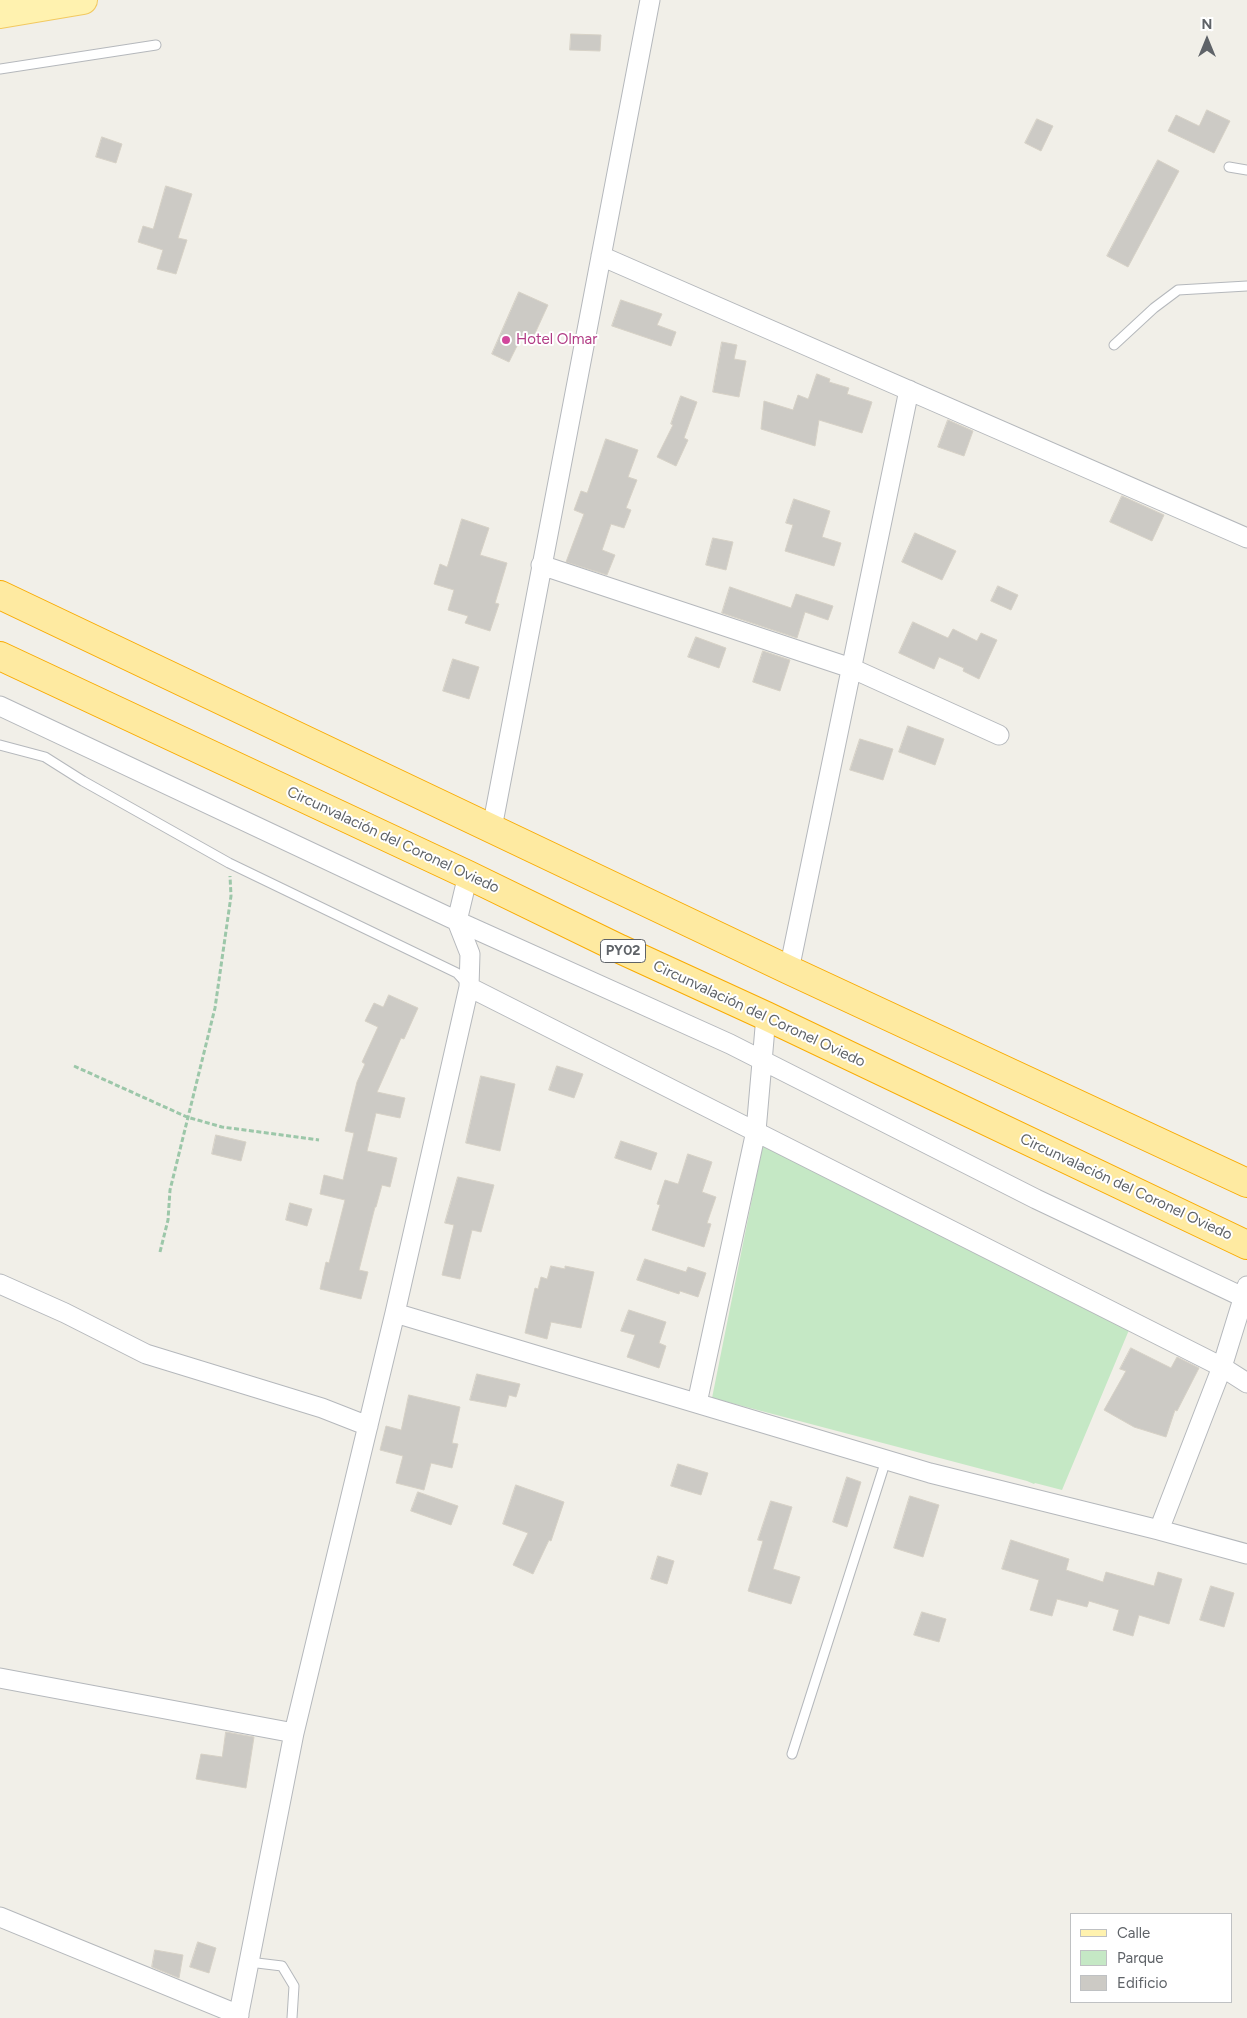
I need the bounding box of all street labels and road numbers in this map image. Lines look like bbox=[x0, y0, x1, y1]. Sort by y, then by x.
street label: Circunvalación del Coronel Oviedo bbox=[284, 783, 502, 897]
road number: PY02 bbox=[600, 939, 646, 962]
street label: Circunvalación del Coronel Oviedo bbox=[650, 957, 868, 1071]
street label: Circunvalación del Coronel Oviedo bbox=[1017, 1130, 1235, 1244]

